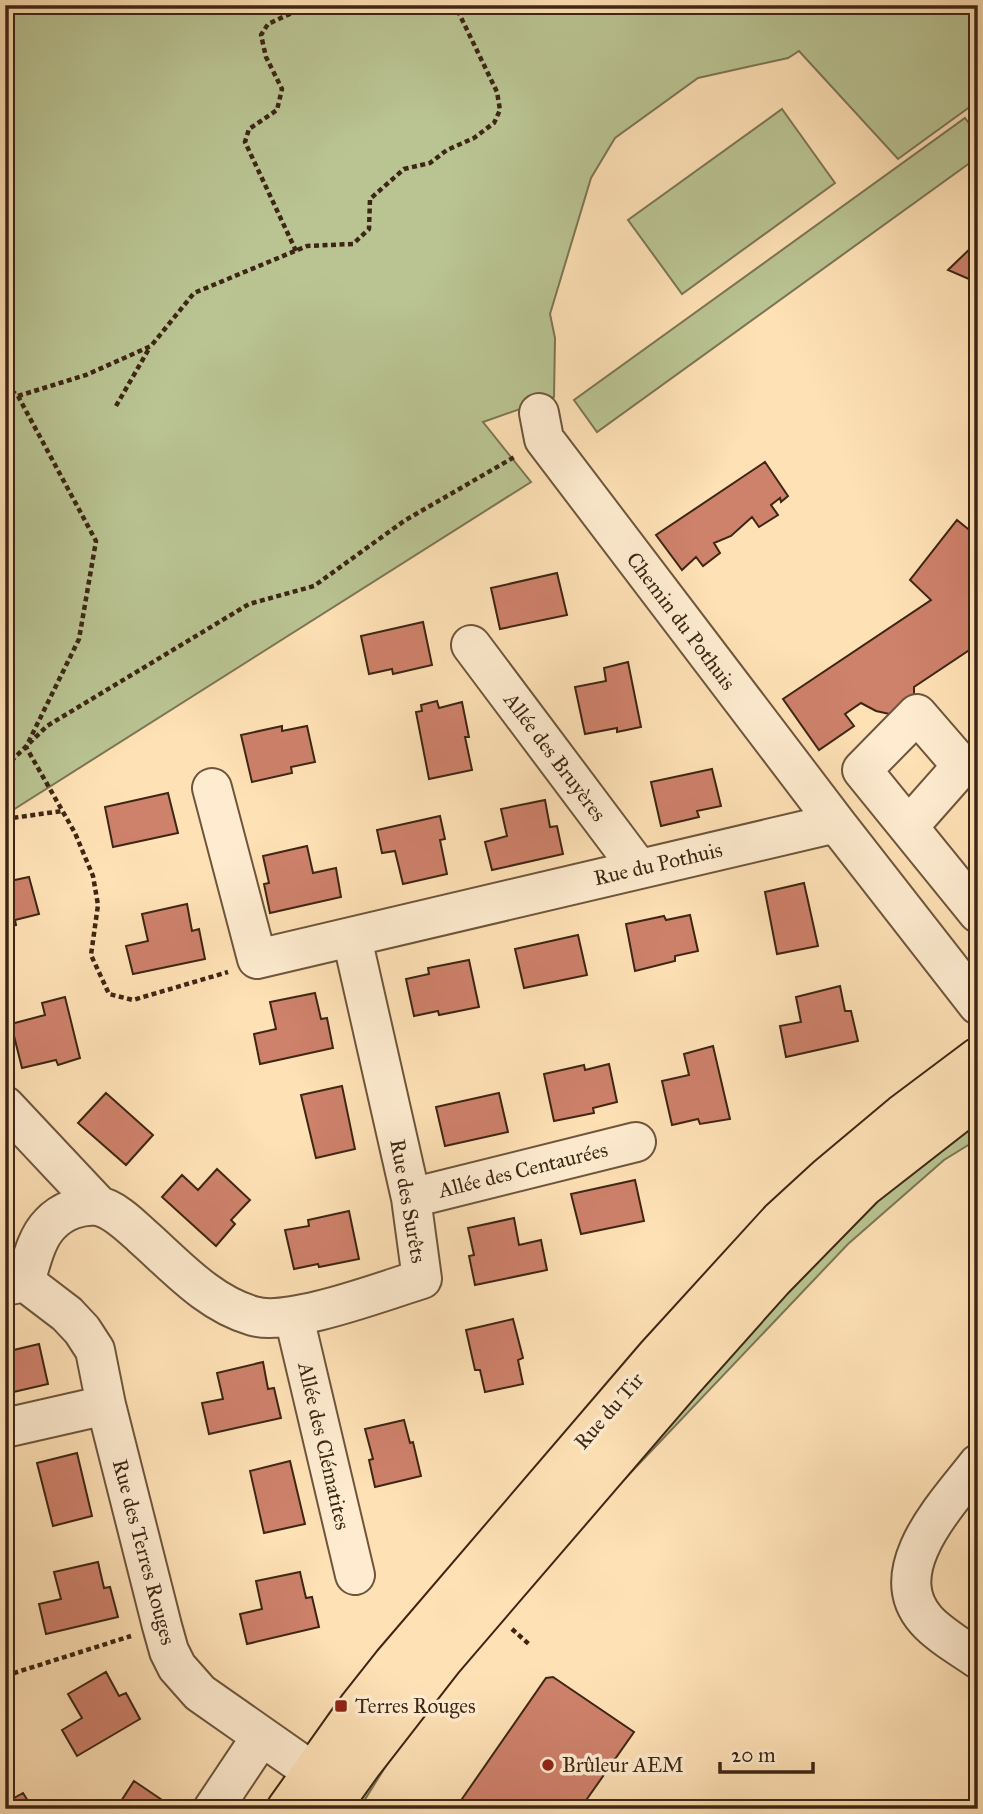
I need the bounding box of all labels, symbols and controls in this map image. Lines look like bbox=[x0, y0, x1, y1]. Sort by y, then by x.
street label: Chemin du Pothuis bbox=[621, 547, 741, 695]
street label: Allée des Bruyères bbox=[498, 687, 612, 826]
street label: Rue du Pothuis bbox=[591, 837, 725, 891]
street label: Allée des Centaurées bbox=[435, 1136, 610, 1204]
street label: Rue des Surêts bbox=[384, 1137, 432, 1265]
street label: Allée des Clématites bbox=[292, 1359, 356, 1532]
street label: Rue du Tir bbox=[569, 1367, 650, 1455]
street label: Rue des Terres Rouges bbox=[107, 1456, 181, 1648]
place label: Terres Rouges bbox=[355, 1693, 476, 1719]
marker: Terres Rouges bbox=[333, 1698, 349, 1714]
scale bar bbox=[720, 1730, 813, 1774]
text: 20 m bbox=[731, 1742, 776, 1768]
place label: Brûleur AEM bbox=[562, 1752, 684, 1778]
marker: Brûleur AEM bbox=[540, 1757, 556, 1773]

